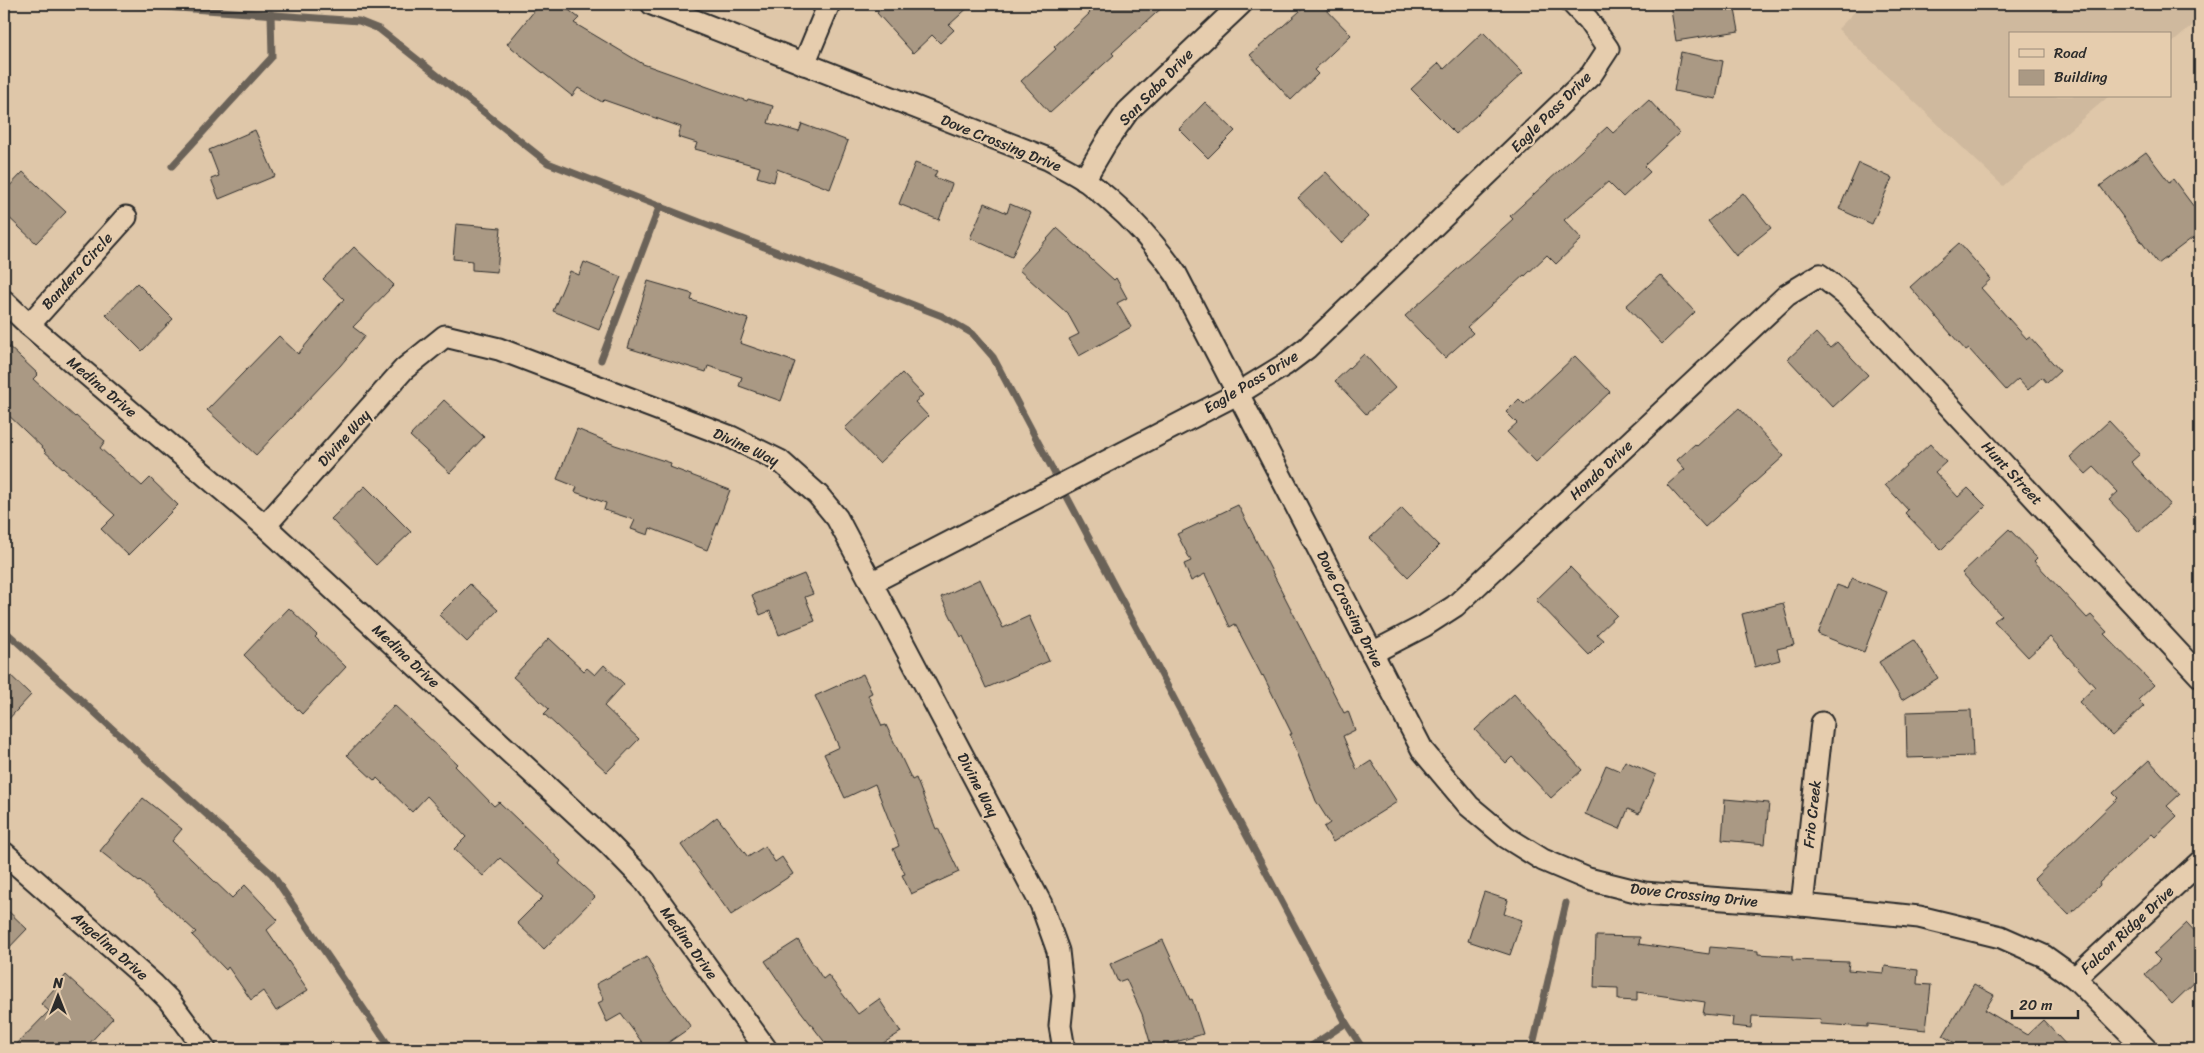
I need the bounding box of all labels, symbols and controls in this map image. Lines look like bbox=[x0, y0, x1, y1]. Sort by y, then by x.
legend bbox=[2009, 32, 2172, 98]
text: Road bbox=[2054, 40, 2087, 66]
street label: San Saba Drive bbox=[1112, 42, 1200, 132]
text: Building bbox=[2054, 64, 2108, 90]
street label: Eagle Pass Drive bbox=[1504, 65, 1598, 159]
street label: Dove Crossing Drive bbox=[937, 107, 1065, 179]
street label: Bandera Circle bbox=[35, 226, 119, 316]
street label: Eagle Pass Drive bbox=[1199, 343, 1304, 421]
street label: Medina Drive bbox=[61, 350, 143, 425]
street label: Divine Way bbox=[311, 403, 377, 473]
street label: Divine Way bbox=[709, 420, 784, 474]
street label: Hondo Drive bbox=[1563, 433, 1639, 507]
street label: Hunt Street bbox=[1975, 435, 2049, 512]
street label: Dove Crossing Drive bbox=[1309, 546, 1391, 672]
street label: Medina Drive bbox=[366, 617, 446, 695]
street label: Divine Way bbox=[950, 748, 1006, 822]
street label: Frio Creek bbox=[1795, 779, 1829, 849]
street label: Dove Crossing Drive bbox=[1629, 875, 1759, 915]
street label: Falcon Ridge Drive bbox=[2074, 879, 2180, 981]
street label: Medina Drive bbox=[653, 901, 725, 985]
street label: Angelina Drive bbox=[65, 904, 155, 987]
north arrow bbox=[32, 970, 82, 1020]
text: N bbox=[52, 971, 63, 996]
scale bar bbox=[2012, 988, 2078, 1020]
text: 20 m bbox=[2019, 992, 2053, 1018]

